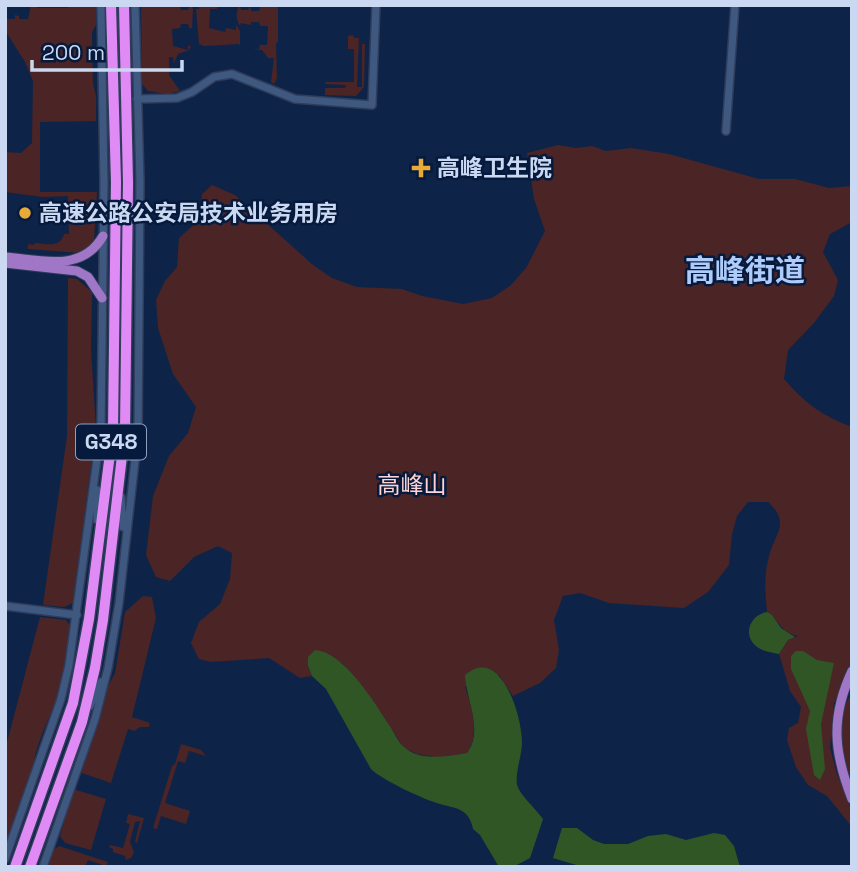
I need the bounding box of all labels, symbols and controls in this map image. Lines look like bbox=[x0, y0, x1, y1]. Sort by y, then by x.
scale bar bbox=[32, 28, 182, 72]
text: 200 m bbox=[42, 39, 105, 66]
place label: 高峰卫生院 bbox=[437, 153, 552, 183]
marker: 高峰卫生院 bbox=[411, 158, 431, 178]
place label: 高速公路公安局技术业务用房 bbox=[39, 198, 338, 228]
marker: 高速公路公安局技术业务用房 bbox=[17, 205, 33, 221]
district label: 高峰街道 bbox=[685, 251, 805, 290]
road number: G348 bbox=[76, 424, 146, 460]
park label: 高峰山 bbox=[378, 470, 447, 500]

